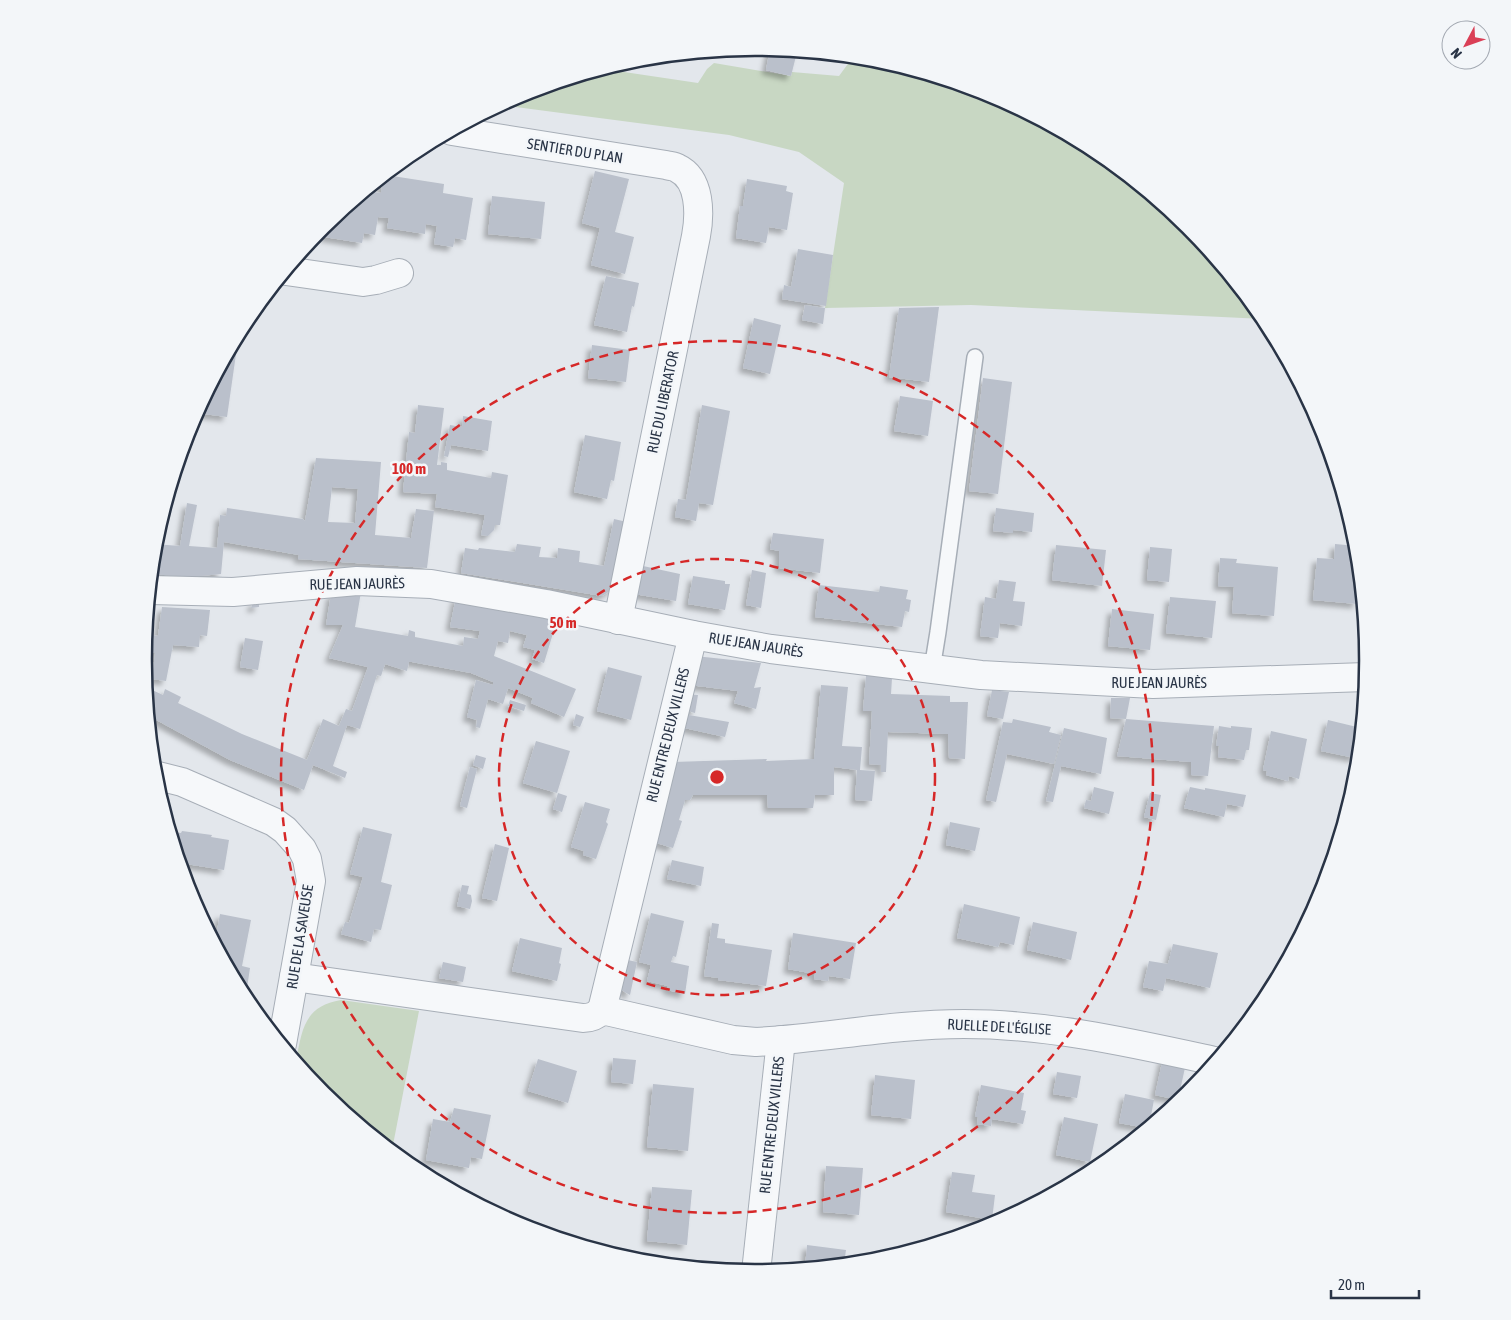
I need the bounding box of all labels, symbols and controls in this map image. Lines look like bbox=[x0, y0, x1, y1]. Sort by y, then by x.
north arrow bbox=[1441, 20, 1491, 70]
text: N bbox=[1447, 45, 1465, 62]
street label: SENTIER DU PLAN bbox=[526, 135, 624, 166]
street label: RUE DU LIBERATOR bbox=[643, 349, 682, 455]
text: 100 m bbox=[392, 460, 426, 477]
street label: RUE JEAN JAURÈS bbox=[309, 574, 405, 593]
text: 50 m bbox=[550, 614, 577, 631]
street label: RUE JEAN JAURÈS bbox=[708, 629, 805, 660]
street label: RUE ENTRE DEUX VILLERS bbox=[643, 666, 692, 804]
street label: RUE JEAN JAURÈS bbox=[1111, 674, 1207, 691]
centre of rings bbox=[708, 768, 726, 786]
street label: RUE DE LA SAVEUSE bbox=[283, 883, 316, 990]
street label: RUELLE DE L'ÉGLISE bbox=[947, 1015, 1052, 1038]
street label: RUE ENTRE DEUX VILLERS bbox=[756, 1055, 787, 1194]
scale bar bbox=[1331, 1268, 1418, 1300]
text: 20 m bbox=[1338, 1276, 1365, 1293]

